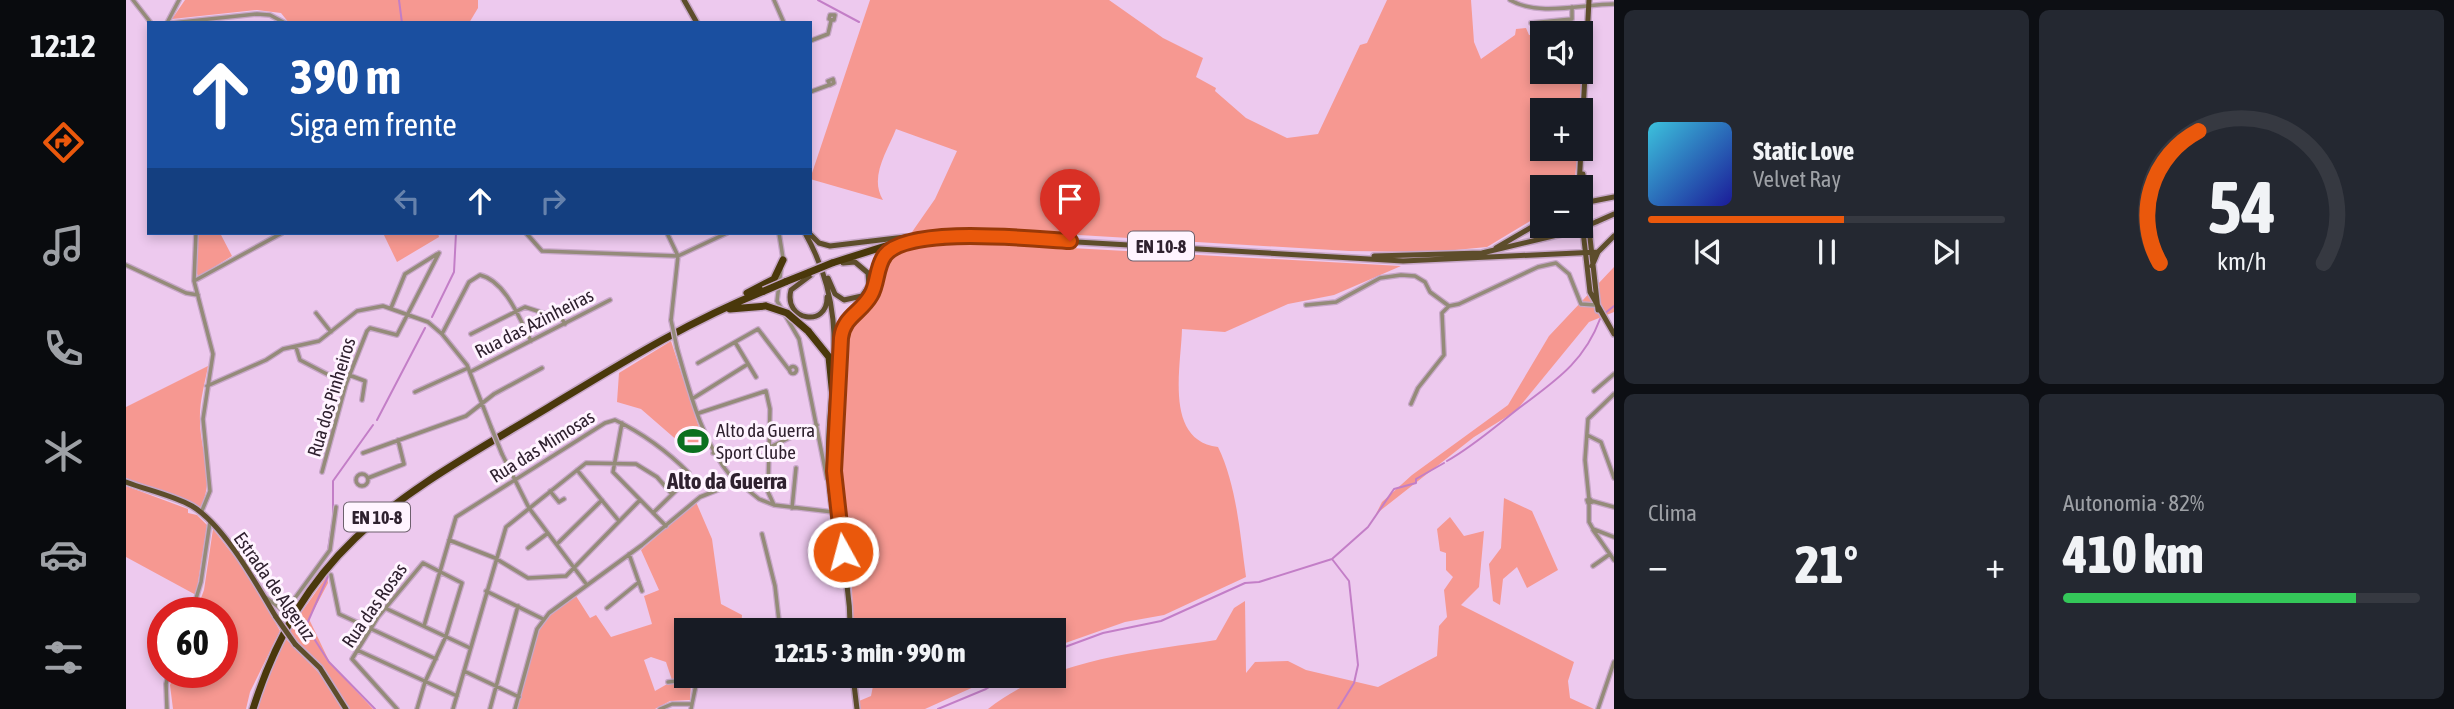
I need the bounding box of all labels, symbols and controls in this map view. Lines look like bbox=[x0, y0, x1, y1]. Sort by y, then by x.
map controls bbox=[1530, 21, 1593, 238]
button: sound bbox=[1530, 21, 1593, 84]
text: 12:12 bbox=[30, 27, 96, 64]
text: 390 m bbox=[290, 48, 401, 104]
icon: ahead bbox=[175, 49, 266, 140]
button: + bbox=[1530, 98, 1593, 161]
text: Siga em frente bbox=[290, 106, 457, 143]
icon: directions bbox=[39, 118, 88, 167]
text: Static Love bbox=[1753, 136, 1854, 166]
text: 54 bbox=[2207, 165, 2276, 248]
text: Velvet Ray bbox=[1753, 166, 1841, 192]
pin bbox=[1040, 169, 1100, 241]
button: − bbox=[1530, 175, 1593, 238]
icon: arrive bbox=[1051, 180, 1089, 218]
icon: left bbox=[388, 182, 426, 220]
icon: ahead bbox=[461, 182, 499, 220]
icon: right bbox=[534, 182, 572, 220]
icon: music bbox=[39, 221, 88, 270]
road number: EN 10-8 bbox=[1128, 232, 1194, 260]
icon: previous bbox=[1689, 233, 1727, 271]
icon: pause bbox=[1808, 233, 1846, 271]
icon: next bbox=[1927, 233, 1965, 271]
text: km/h bbox=[2217, 247, 2266, 275]
street label: Rua das Azinheiras bbox=[471, 284, 597, 362]
icon: phone bbox=[39, 324, 88, 373]
street label: Rua dos Pinheiros bbox=[302, 335, 360, 459]
street label: Rua das Mimosas bbox=[486, 405, 599, 487]
place label: Alto da Guerra Sport Clube bbox=[716, 419, 815, 463]
sports icon: Alto da Guerra Sport Clube bbox=[676, 424, 710, 458]
icon: climate bbox=[39, 427, 88, 476]
district label: Alto da Guerra bbox=[666, 468, 787, 494]
text: Autonomia · 82% bbox=[2063, 490, 2204, 516]
text: Clima bbox=[1648, 500, 1697, 526]
road number: EN 10-8 bbox=[344, 503, 410, 532]
position arrow bbox=[806, 515, 880, 589]
text: 410 km bbox=[2063, 524, 2204, 584]
street label: Estrada de Algeruz bbox=[230, 528, 321, 644]
icon: car bbox=[39, 530, 88, 579]
text: 21° bbox=[1795, 534, 1858, 594]
text: − bbox=[1648, 543, 1668, 586]
text: + bbox=[1985, 543, 2005, 586]
street label: Rua das Rosas bbox=[337, 558, 411, 651]
speed limit sign: 60 bbox=[147, 597, 238, 688]
icon: filters bbox=[39, 633, 88, 682]
text: 12:15 · 3 min · 990 m bbox=[775, 638, 965, 668]

